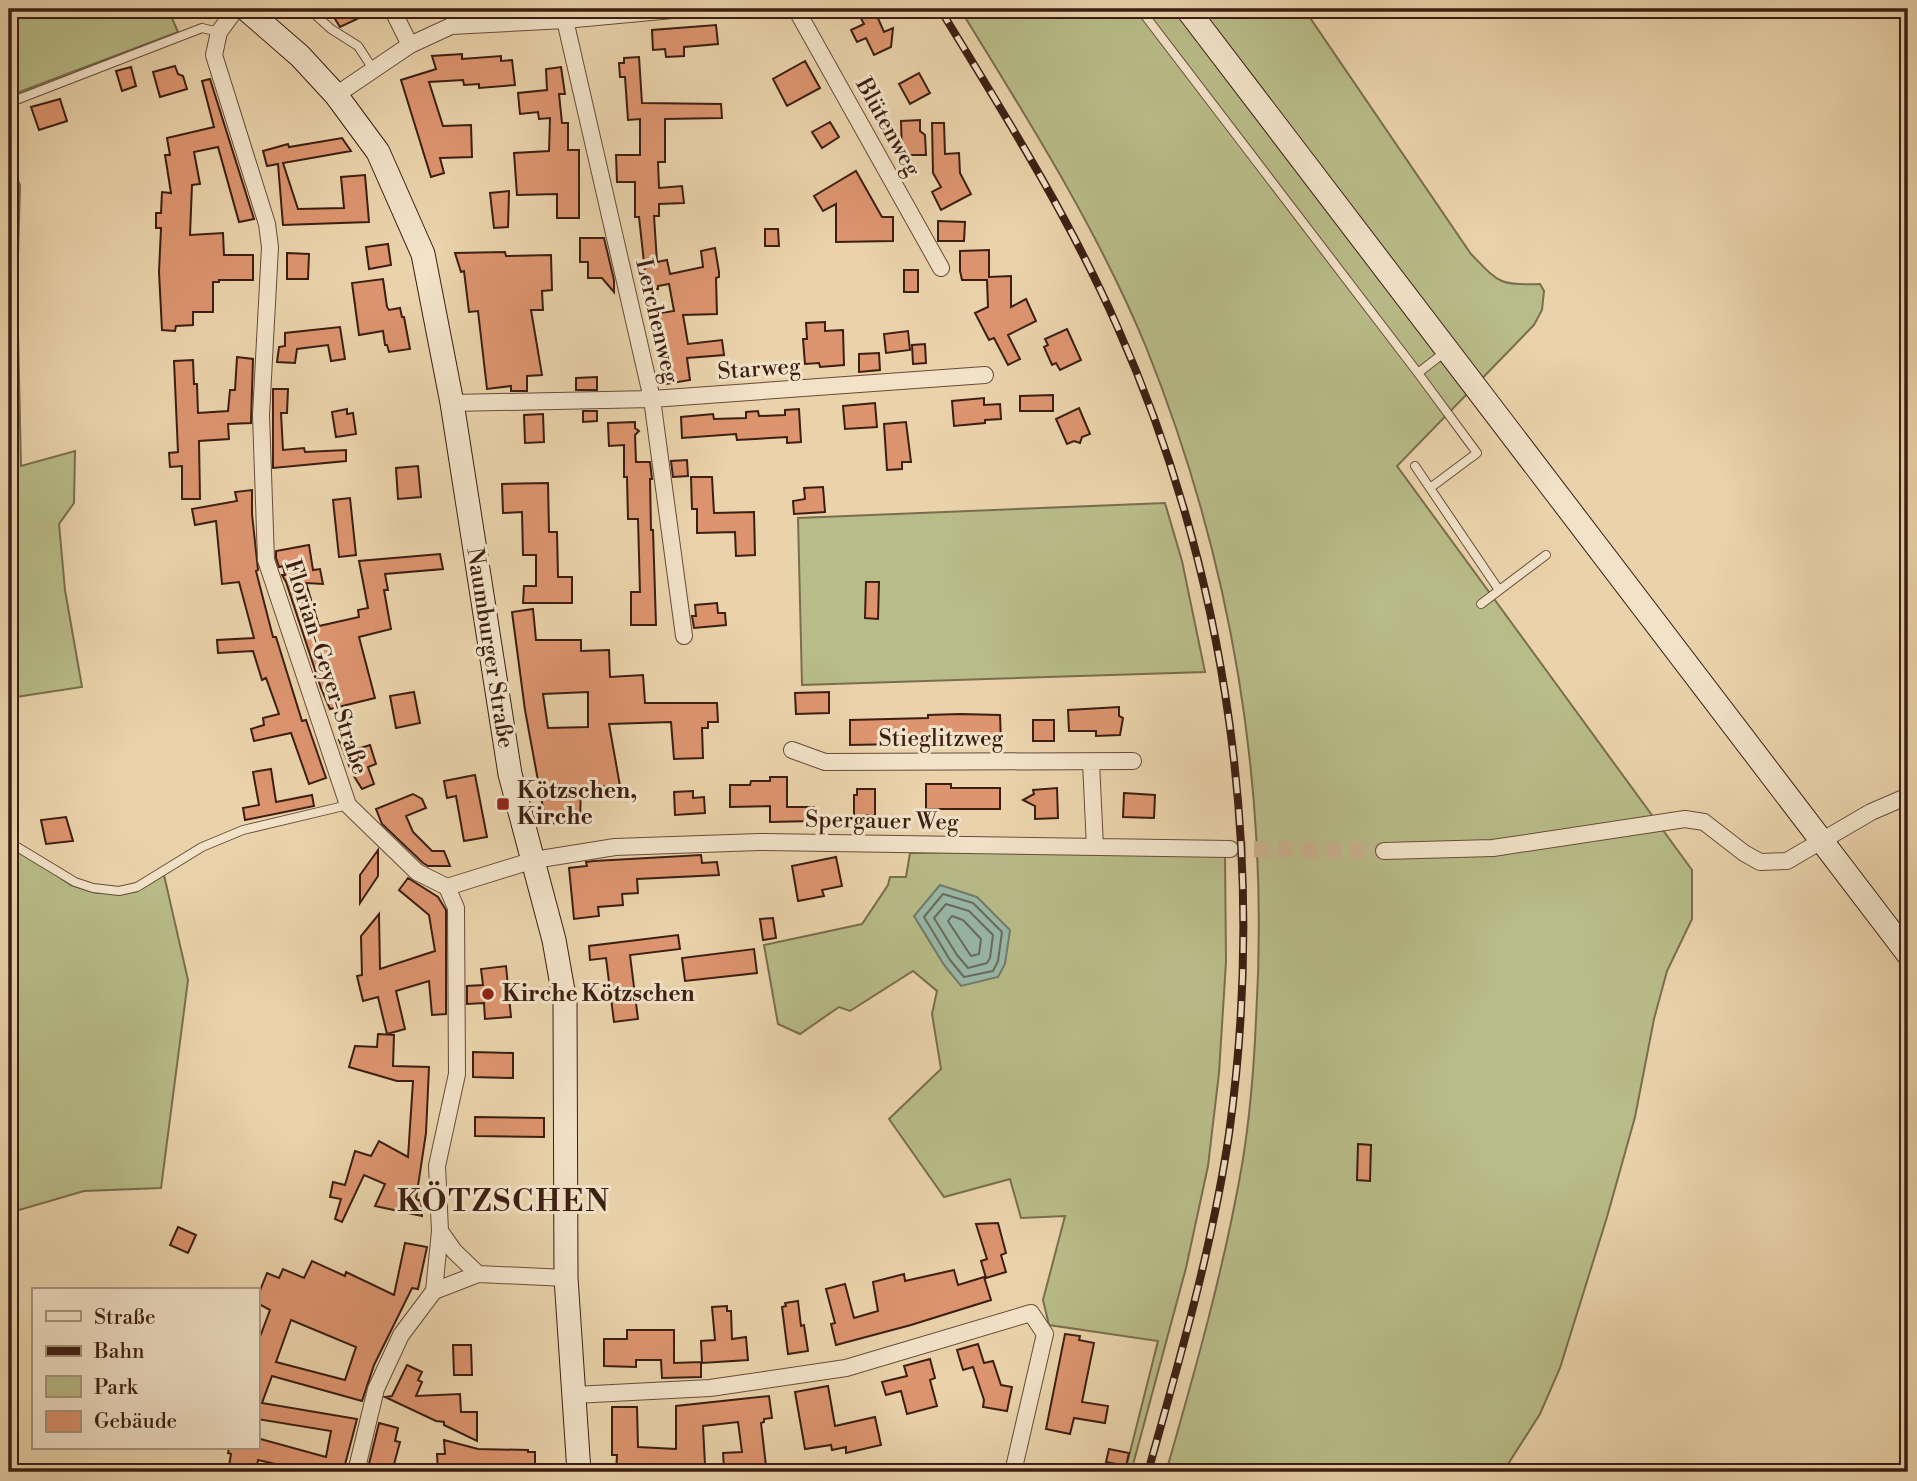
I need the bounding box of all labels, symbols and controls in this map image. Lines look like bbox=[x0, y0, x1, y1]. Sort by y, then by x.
street label: Blütenweg bbox=[849, 72, 927, 181]
street label: Lerchenweg bbox=[629, 256, 685, 386]
street label: Starweg bbox=[716, 352, 802, 386]
street label: Naumburger Straße bbox=[460, 546, 520, 750]
street label: Florian-Geyer-Straße bbox=[278, 556, 374, 778]
street label: Stieglitzweg bbox=[879, 725, 1004, 753]
place label: Kötzschen, Kirche bbox=[517, 777, 637, 831]
marker: Kötzschen, Kirche bbox=[495, 796, 511, 812]
street label: Spergauer Weg bbox=[805, 806, 959, 836]
place label: Kirche Kötzschen bbox=[502, 980, 695, 1008]
marker: Kirche Kötzschen bbox=[480, 986, 496, 1002]
district label: KÖTZSCHEN bbox=[397, 1181, 611, 1221]
legend bbox=[32, 1288, 259, 1450]
text: Straße bbox=[94, 1305, 156, 1331]
text: Bahn bbox=[93, 1339, 145, 1365]
text: Park bbox=[94, 1375, 139, 1401]
text: Gebäude bbox=[94, 1409, 177, 1435]

